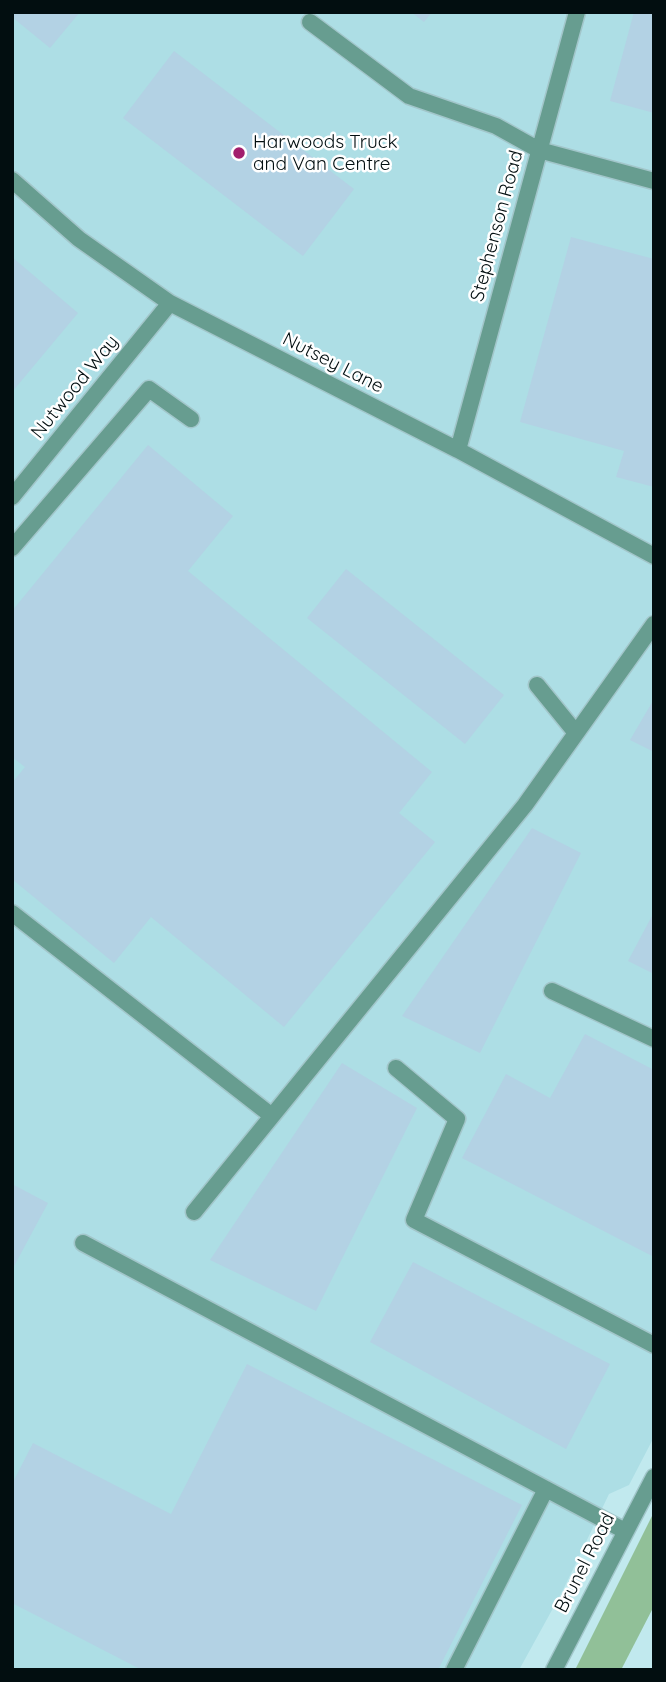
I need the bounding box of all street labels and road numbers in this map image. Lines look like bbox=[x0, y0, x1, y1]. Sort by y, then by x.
street label: Stephenson Road bbox=[466, 148, 528, 304]
street label: Nutsey Lane bbox=[279, 328, 387, 398]
street label: Nutwood Way bbox=[26, 331, 124, 443]
street label: Brunel Road bbox=[550, 1509, 620, 1617]

